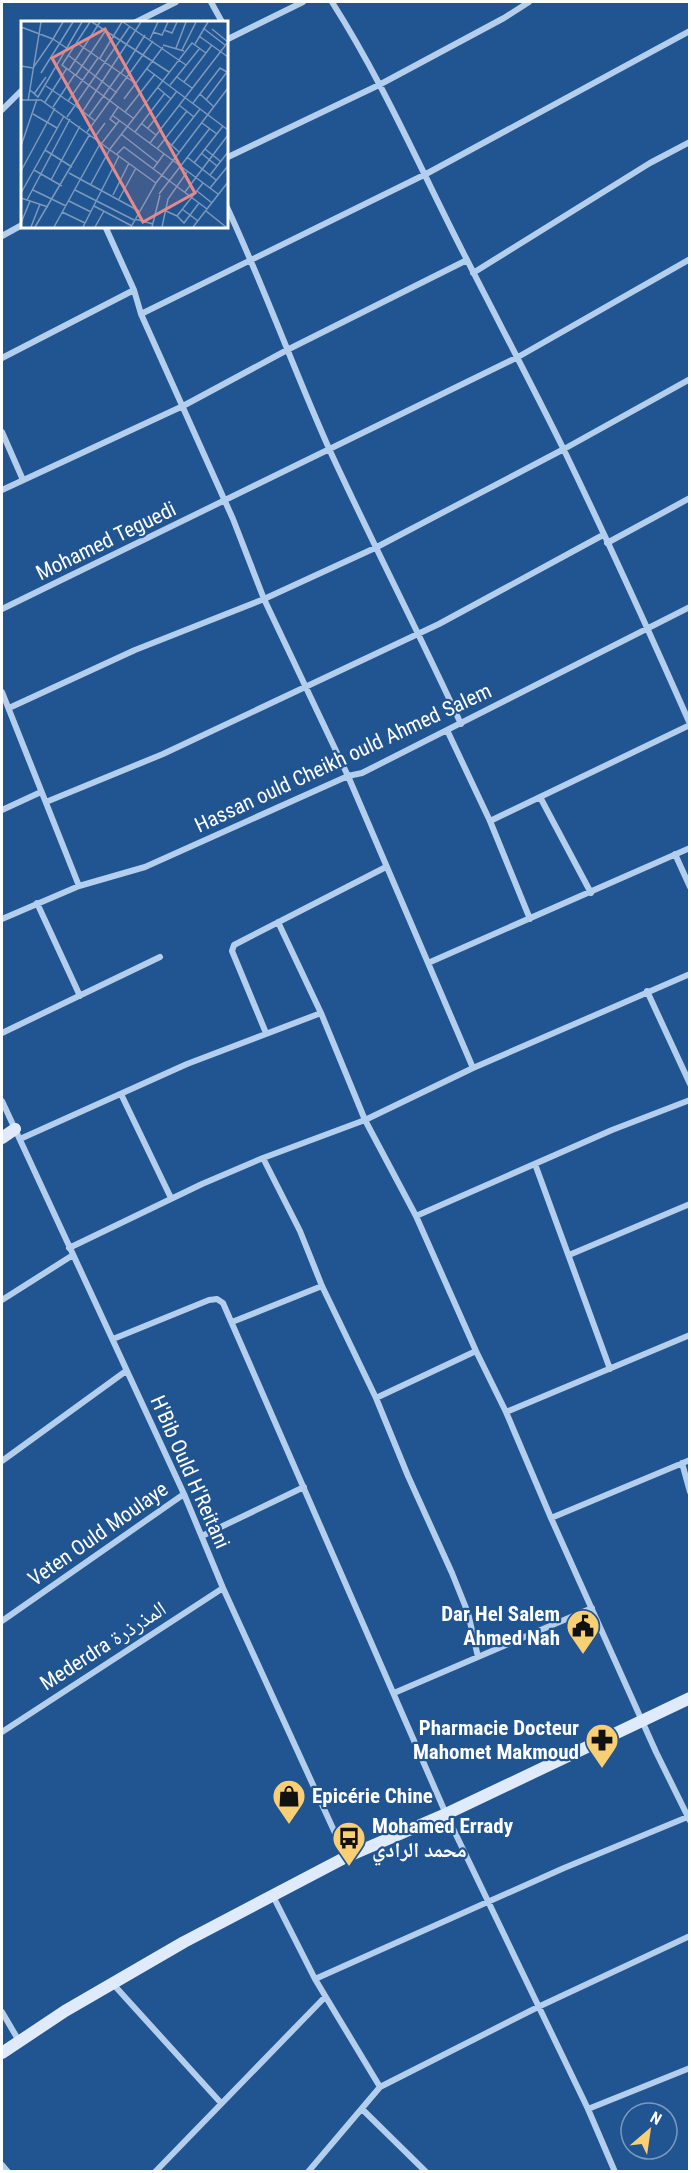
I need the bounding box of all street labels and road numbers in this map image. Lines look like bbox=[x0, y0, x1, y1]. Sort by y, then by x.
street label: Mohamed Teguedi bbox=[32, 497, 180, 585]
street label: Hassan ould Cheikh ould Ahmed Salem bbox=[191, 679, 495, 837]
street label: H'Bib Ould H'Reitani bbox=[146, 1392, 234, 1552]
street label: Veten Ould Moulaye bbox=[24, 1477, 173, 1591]
street label: Mederdra المذرذرة bbox=[36, 1596, 170, 1696]

